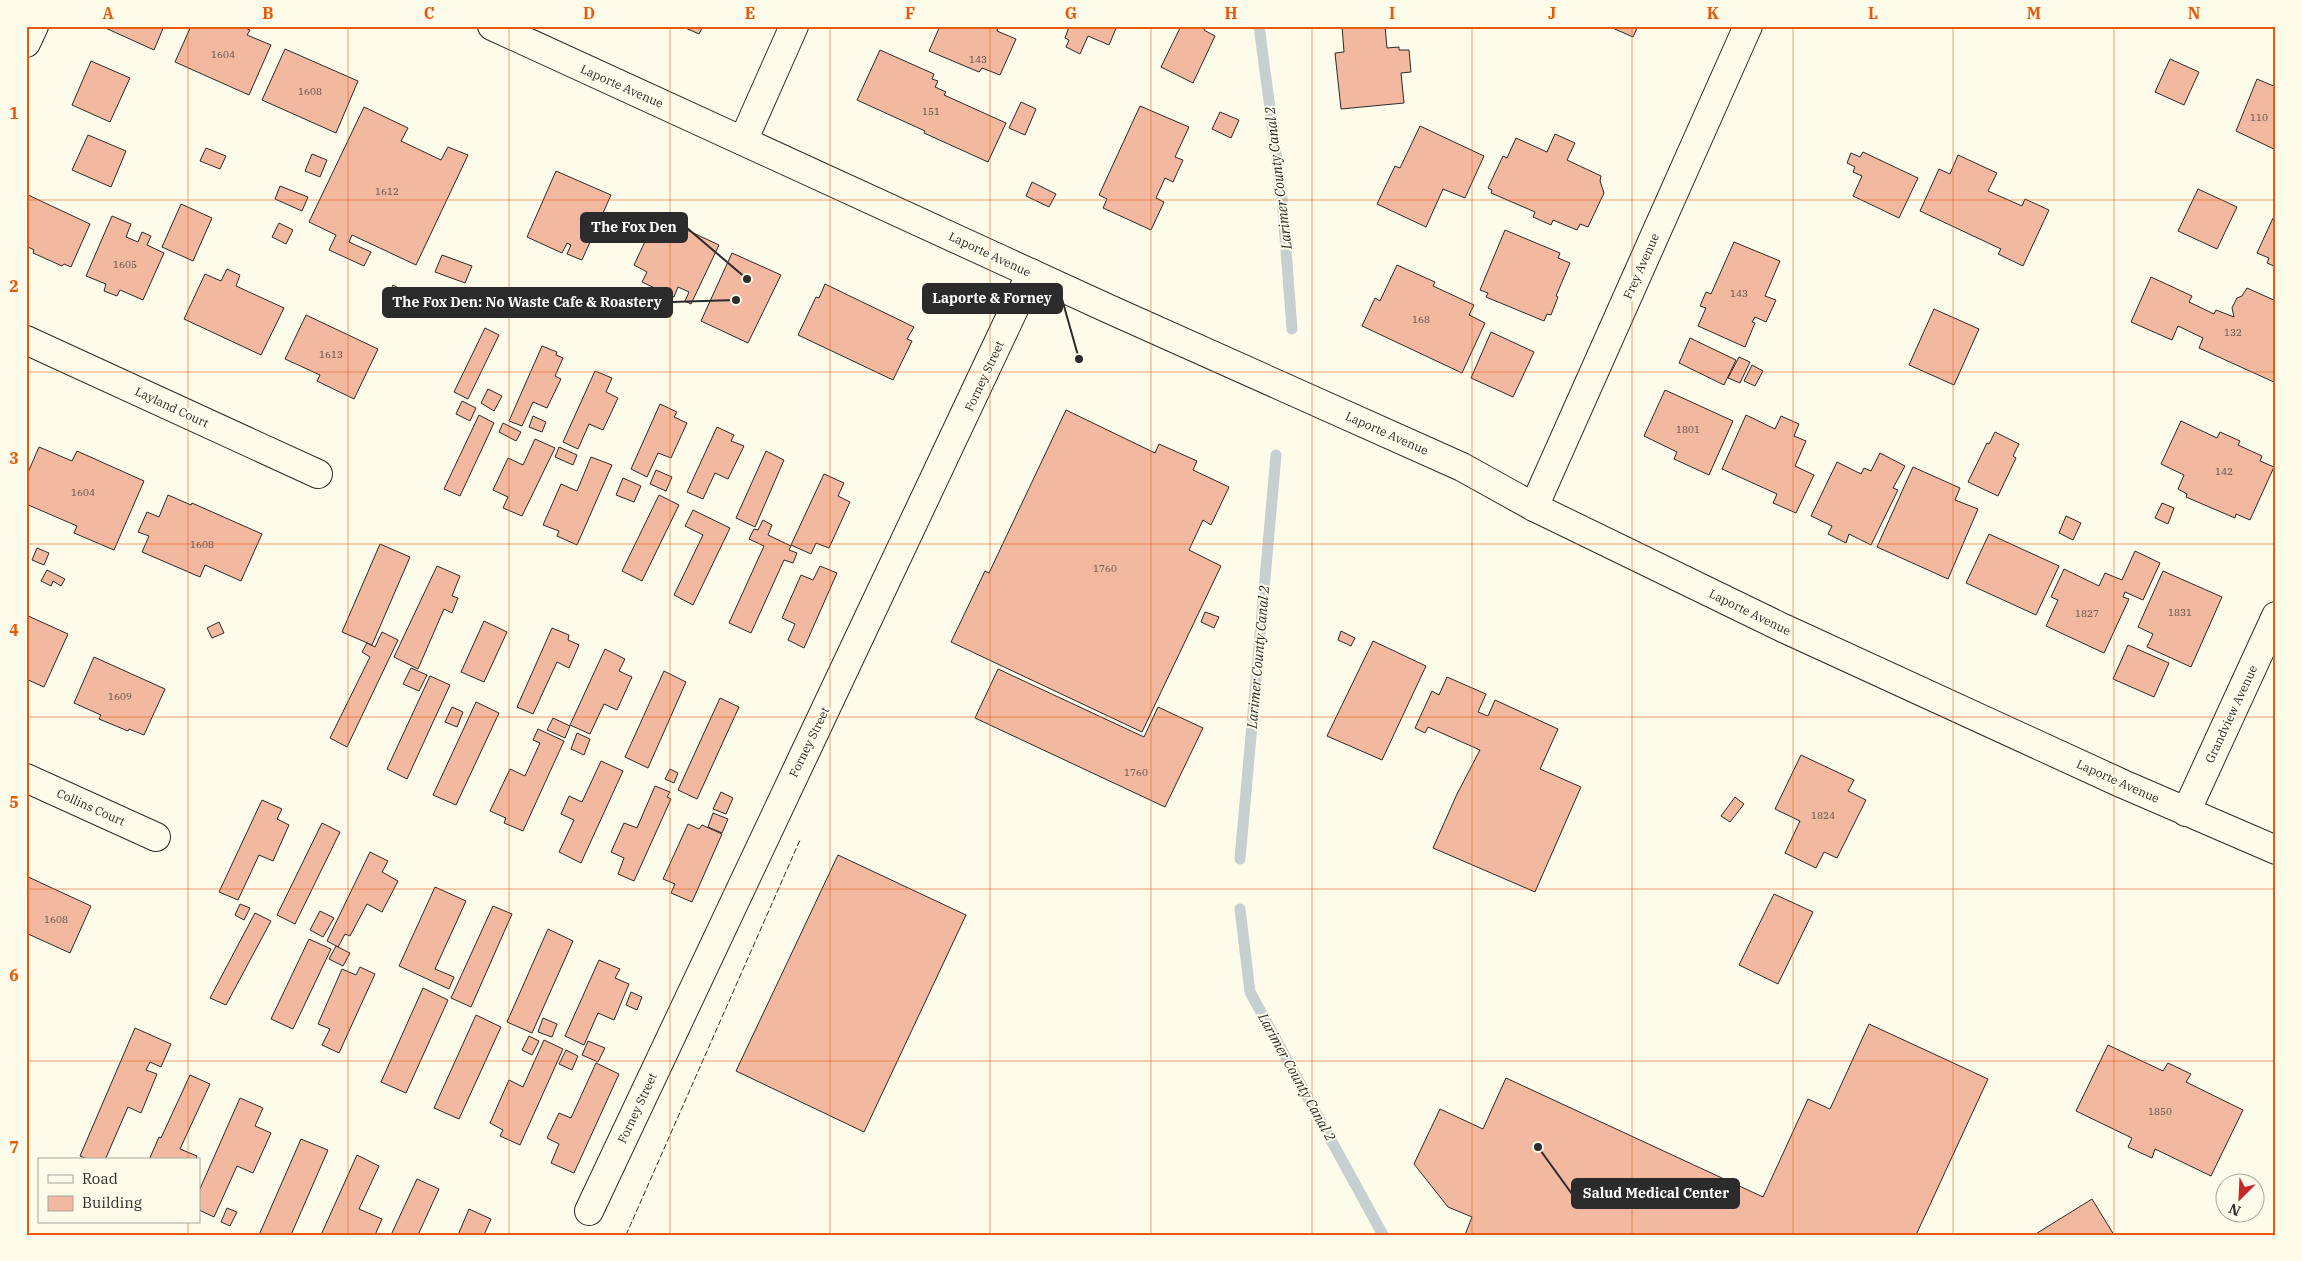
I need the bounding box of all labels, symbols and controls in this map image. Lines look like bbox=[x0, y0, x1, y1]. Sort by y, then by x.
text: A bbox=[102, 3, 114, 23]
text: B bbox=[262, 3, 274, 23]
text: C bbox=[424, 3, 434, 23]
text: D bbox=[583, 3, 595, 23]
text: E bbox=[745, 3, 755, 23]
text: F bbox=[905, 3, 915, 23]
text: G bbox=[1065, 3, 1077, 23]
text: H bbox=[1225, 3, 1238, 23]
text: I bbox=[1389, 3, 1395, 23]
text: J bbox=[1548, 3, 1556, 23]
text: K bbox=[1707, 3, 1720, 23]
text: L bbox=[1868, 3, 1878, 23]
text: M bbox=[2027, 3, 2041, 23]
text: N bbox=[2188, 3, 2200, 23]
house number: 1604 bbox=[211, 48, 235, 61]
house number: 143 bbox=[969, 53, 987, 66]
street label: Laporte Avenue bbox=[578, 61, 666, 111]
house number: 1608 bbox=[298, 85, 322, 98]
text: 1 bbox=[9, 103, 19, 123]
house number: 151 bbox=[922, 105, 940, 118]
water label: Larimer County Canal 2 bbox=[1260, 105, 1296, 251]
house number: 110 bbox=[2250, 111, 2268, 124]
house number: 1612 bbox=[375, 185, 399, 198]
callout: The Fox Den bbox=[581, 213, 687, 242]
text: The Fox Den bbox=[591, 218, 677, 236]
street label: Laporte Avenue bbox=[946, 228, 1034, 280]
street label: Frey Avenue bbox=[1620, 231, 1662, 301]
house number: 1605 bbox=[113, 258, 137, 271]
text: 2 bbox=[9, 276, 19, 296]
callout: Laporte & Forney bbox=[923, 284, 1062, 313]
house number: 143 bbox=[1730, 287, 1748, 300]
callout: The Fox Den: No Waste Cafe & Roastery bbox=[383, 288, 672, 317]
text: Laporte & Forney bbox=[932, 289, 1052, 307]
text: The Fox Den: No Waste Cafe & Roastery bbox=[392, 293, 662, 311]
house number: 168 bbox=[1412, 313, 1430, 326]
house number: 132 bbox=[2224, 326, 2242, 339]
street label: Forney Street bbox=[961, 338, 1007, 414]
house number: 1613 bbox=[319, 348, 343, 361]
street label: Layland Court bbox=[133, 383, 211, 431]
street label: Laporte Avenue bbox=[1343, 408, 1431, 458]
house number: 1801 bbox=[1676, 423, 1700, 436]
text: 3 bbox=[9, 448, 19, 468]
house number: 142 bbox=[2215, 465, 2233, 478]
house number: 1604 bbox=[71, 486, 95, 499]
house number: 1608 bbox=[190, 538, 214, 551]
house number: 1760 bbox=[1093, 562, 1117, 575]
water label: Larimer County Canal 2 bbox=[1243, 584, 1273, 730]
street label: Laporte Avenue bbox=[1707, 586, 1793, 638]
house number: 1831 bbox=[2168, 606, 2192, 619]
house number: 1827 bbox=[2075, 607, 2099, 620]
text: 4 bbox=[9, 620, 19, 640]
street label: Grandview Avenue bbox=[2202, 663, 2260, 765]
house number: 1609 bbox=[108, 690, 132, 703]
street label: Forney Street bbox=[786, 705, 832, 779]
street label: Laporte Avenue bbox=[2074, 756, 2162, 806]
house number: 1760 bbox=[1124, 766, 1148, 779]
street label: Collins Court bbox=[54, 785, 128, 829]
text: 5 bbox=[9, 792, 19, 812]
house number: 1824 bbox=[1811, 809, 1835, 822]
house number: 1608 bbox=[44, 913, 68, 926]
text: 6 bbox=[9, 965, 19, 985]
water label: Larimer County Canal 2 bbox=[1254, 1009, 1340, 1144]
street label: Forney Street bbox=[614, 1070, 660, 1146]
house number: 1850 bbox=[2148, 1105, 2172, 1118]
text: 7 bbox=[9, 1137, 19, 1157]
legend bbox=[38, 1158, 200, 1224]
text: Road bbox=[82, 1169, 118, 1188]
north arrow bbox=[2214, 1174, 2264, 1224]
callout: Salud Medical Center bbox=[1572, 1179, 1739, 1208]
text: Salud Medical Center bbox=[1583, 1184, 1729, 1202]
text: Building bbox=[82, 1193, 142, 1212]
text: N bbox=[2226, 1199, 2243, 1220]

